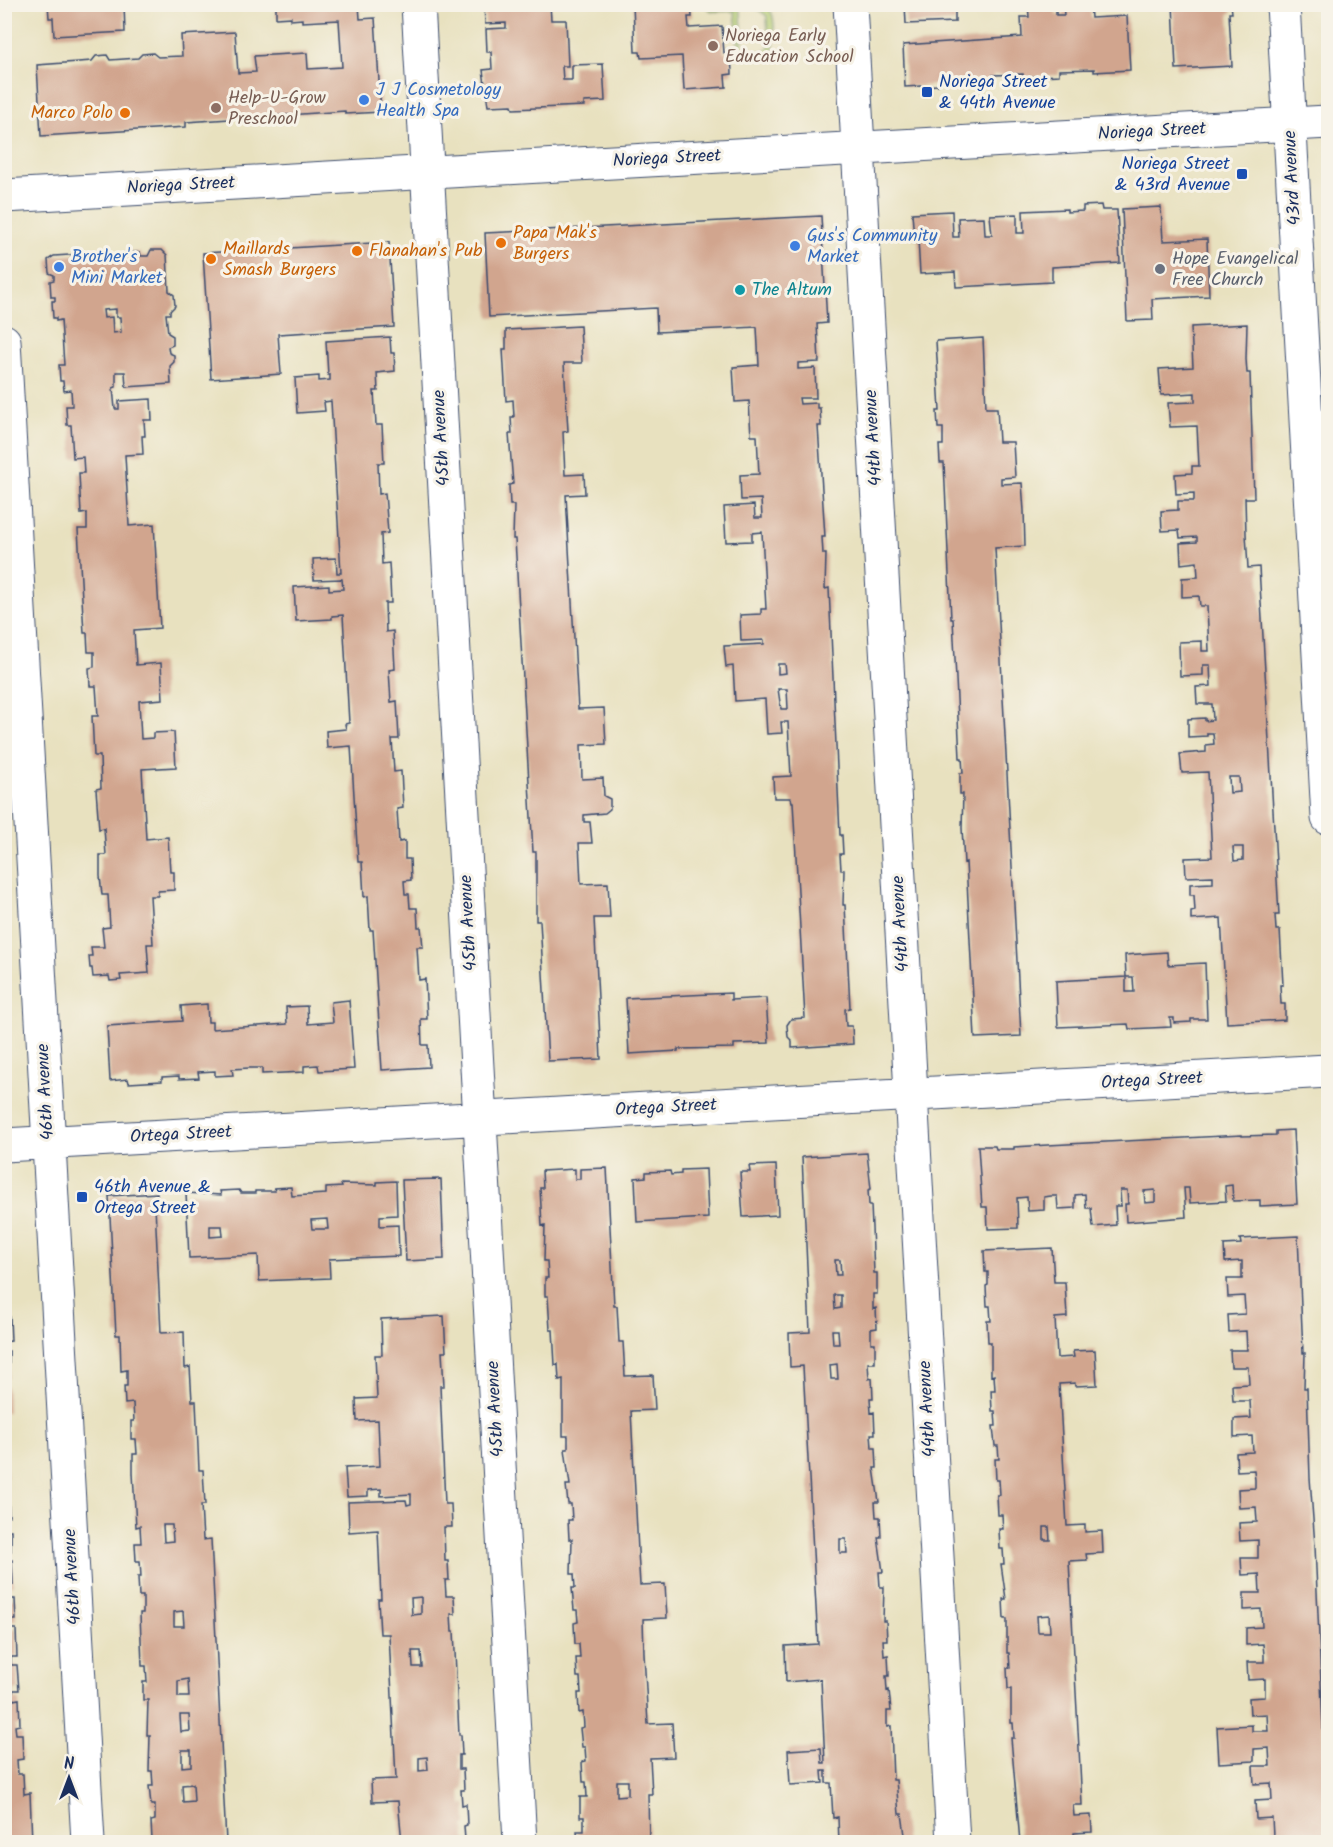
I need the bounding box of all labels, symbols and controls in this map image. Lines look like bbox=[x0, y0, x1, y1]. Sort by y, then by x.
place label: Noriega Early Education School bbox=[725, 22, 854, 72]
marker: Noriega Early Education School bbox=[706, 39, 720, 53]
place label: Noriega Street & 44th Avenue bbox=[939, 68, 1056, 118]
place label: J J Cosmetology Health Spa bbox=[376, 76, 502, 126]
place label: Help-U-Grow Preschool bbox=[228, 84, 327, 134]
marker: Noriega Street & 44th Avenue bbox=[920, 85, 934, 99]
marker: J J Cosmetology Health Spa bbox=[357, 93, 371, 107]
place label: Marco Polo bbox=[31, 99, 113, 128]
marker: Help-U-Grow Preschool bbox=[209, 101, 223, 115]
marker: Marco Polo bbox=[118, 106, 132, 120]
street label: Noriega Street bbox=[1097, 115, 1208, 149]
street label: 43rd Avenue bbox=[1276, 130, 1310, 226]
street label: Noriega Street bbox=[612, 142, 723, 176]
place label: Noriega Street & 43rd Avenue bbox=[1115, 150, 1231, 200]
marker: Noriega Street & 43rd Avenue bbox=[1235, 167, 1249, 181]
street label: Noriega Street bbox=[126, 169, 237, 203]
place label: Papa Mak's Burgers bbox=[513, 219, 597, 269]
place label: Gus's Community Market bbox=[807, 222, 938, 272]
place label: Maillards Smash Burgers bbox=[223, 235, 337, 285]
marker: Papa Mak's Burgers bbox=[494, 236, 508, 250]
place label: Flanahan's Pub bbox=[369, 237, 483, 266]
marker: Gus's Community Market bbox=[788, 239, 802, 253]
place label: Brother's Mini Market bbox=[71, 243, 164, 293]
marker: Flanahan's Pub bbox=[350, 244, 364, 258]
place label: Hope Evangelical Free Church bbox=[1172, 245, 1299, 295]
marker: Maillards Smash Burgers bbox=[204, 252, 218, 266]
marker: Brother's Mini Market bbox=[52, 260, 66, 274]
marker: Hope Evangelical Free Church bbox=[1153, 262, 1167, 276]
place label: The Altum bbox=[752, 276, 832, 305]
marker: The Altum bbox=[733, 283, 747, 297]
street label: 45th Avenue bbox=[425, 389, 459, 487]
street label: 44th Avenue bbox=[857, 389, 891, 487]
street label: 45th Avenue bbox=[452, 874, 486, 972]
street label: 44th Avenue bbox=[884, 875, 918, 973]
street label: 46th Avenue bbox=[29, 1043, 63, 1141]
street label: Ortega Street bbox=[1100, 1064, 1205, 1098]
street label: Ortega Street bbox=[614, 1091, 719, 1125]
street label: Ortega Street bbox=[129, 1118, 234, 1152]
place label: 46th Avenue & Ortega Street bbox=[94, 1173, 211, 1223]
marker: 46th Avenue & Ortega Street bbox=[75, 1190, 89, 1204]
street label: 45th Avenue bbox=[479, 1360, 513, 1458]
street label: 44th Avenue bbox=[911, 1360, 945, 1458]
street label: 46th Avenue bbox=[56, 1528, 90, 1626]
north arrow bbox=[39, 1748, 99, 1808]
text: N bbox=[64, 1752, 74, 1777]

